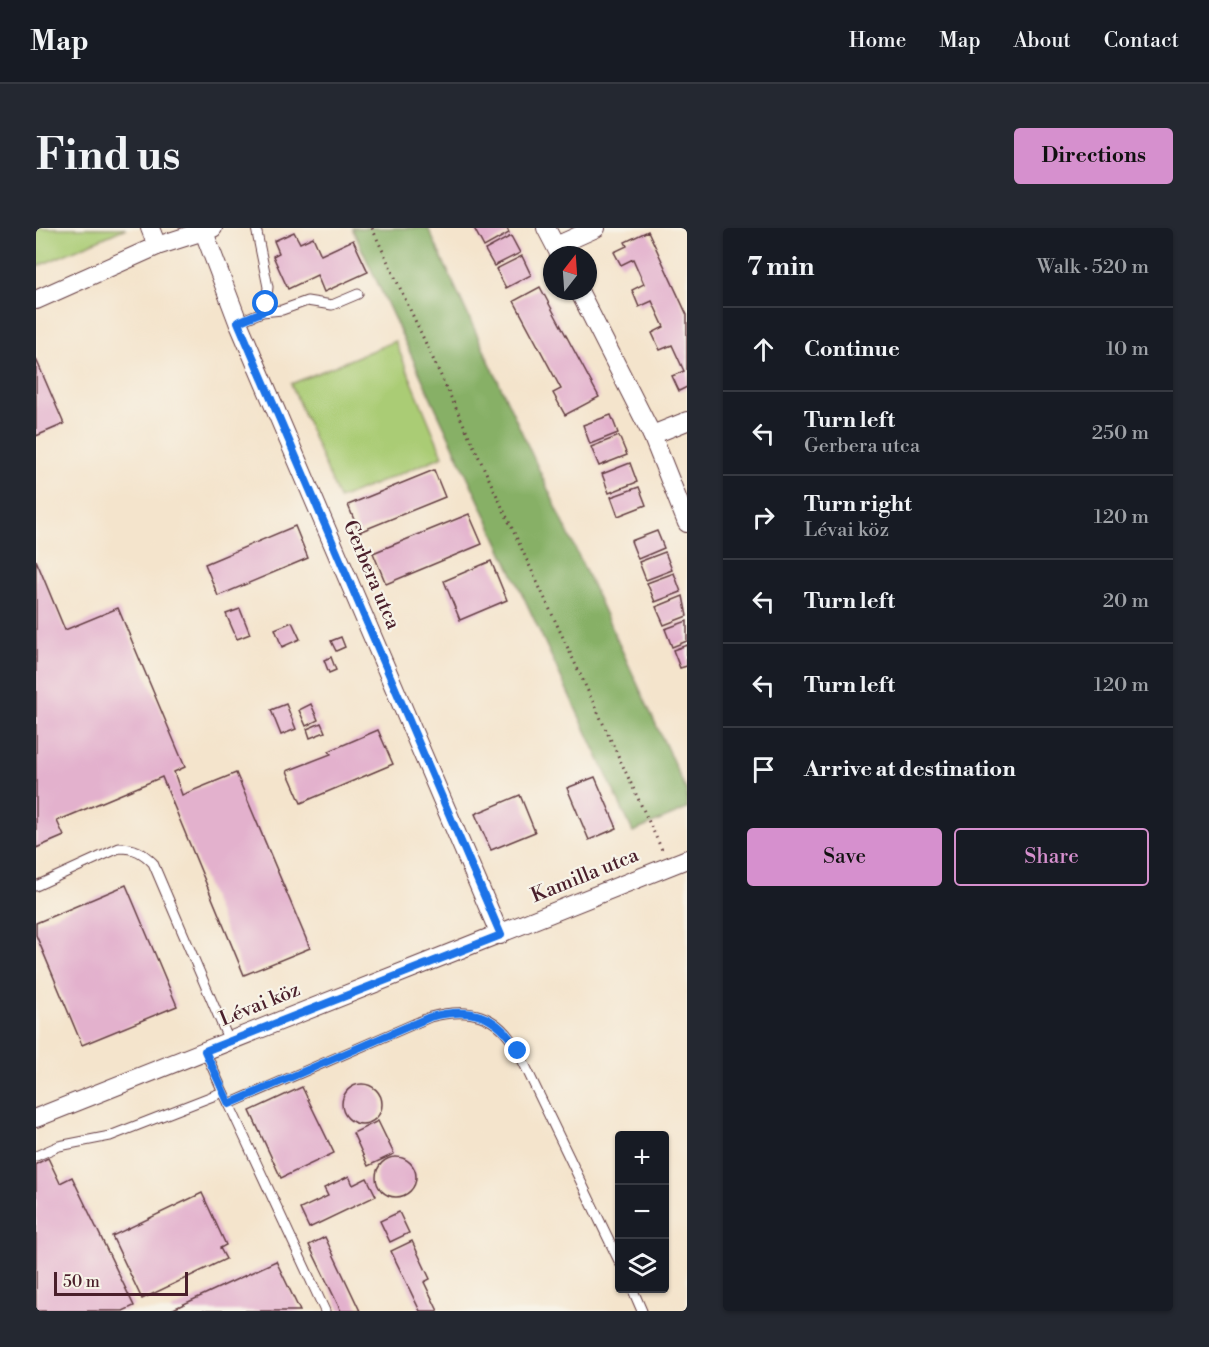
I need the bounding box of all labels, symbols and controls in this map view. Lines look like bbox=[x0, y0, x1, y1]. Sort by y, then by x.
text: Map bbox=[30, 24, 89, 59]
text: Home bbox=[849, 28, 906, 54]
text: Map bbox=[939, 28, 981, 54]
text: About bbox=[1014, 28, 1071, 54]
text: Contact bbox=[1104, 28, 1179, 54]
button: Directions bbox=[1014, 128, 1173, 184]
text: Find us bbox=[36, 130, 180, 183]
north arrow bbox=[543, 246, 597, 300]
text: 7 min bbox=[747, 251, 814, 283]
text: Walk · 520 m bbox=[1037, 255, 1149, 280]
route start bbox=[252, 290, 278, 316]
icon: ahead bbox=[747, 333, 780, 366]
text: Continue bbox=[804, 336, 900, 363]
text: 10 m bbox=[1106, 337, 1149, 362]
text: Turn left bbox=[804, 407, 895, 434]
icon: left bbox=[747, 417, 780, 450]
text: 250 m bbox=[1092, 421, 1149, 446]
text: Gerbera utca bbox=[804, 434, 920, 459]
text: Turn right bbox=[804, 491, 912, 518]
icon: right bbox=[747, 501, 780, 534]
text: 120 m bbox=[1094, 505, 1149, 530]
street label: Gerbera utca bbox=[337, 517, 406, 634]
text: Lévai köz bbox=[804, 518, 889, 543]
icon: left bbox=[747, 585, 780, 618]
text: Turn left bbox=[804, 588, 895, 615]
text: 20 m bbox=[1103, 589, 1149, 614]
icon: left bbox=[747, 669, 780, 702]
text: Turn left bbox=[804, 672, 895, 699]
text: 120 m bbox=[1094, 673, 1149, 698]
icon: arrive bbox=[747, 753, 780, 786]
text: Arrive at destination bbox=[804, 756, 1016, 783]
button: Save bbox=[747, 828, 942, 886]
button: Share bbox=[954, 828, 1149, 886]
street label: Kamilla utca bbox=[527, 843, 643, 909]
street label: Lévai köz bbox=[216, 977, 304, 1033]
route end bbox=[504, 1037, 530, 1063]
map controls bbox=[615, 1131, 669, 1293]
button: + bbox=[615, 1131, 669, 1185]
button: − bbox=[615, 1185, 669, 1239]
button: layers bbox=[615, 1239, 669, 1293]
scale bar bbox=[54, 1269, 188, 1296]
text: 50 m bbox=[63, 1272, 100, 1292]

